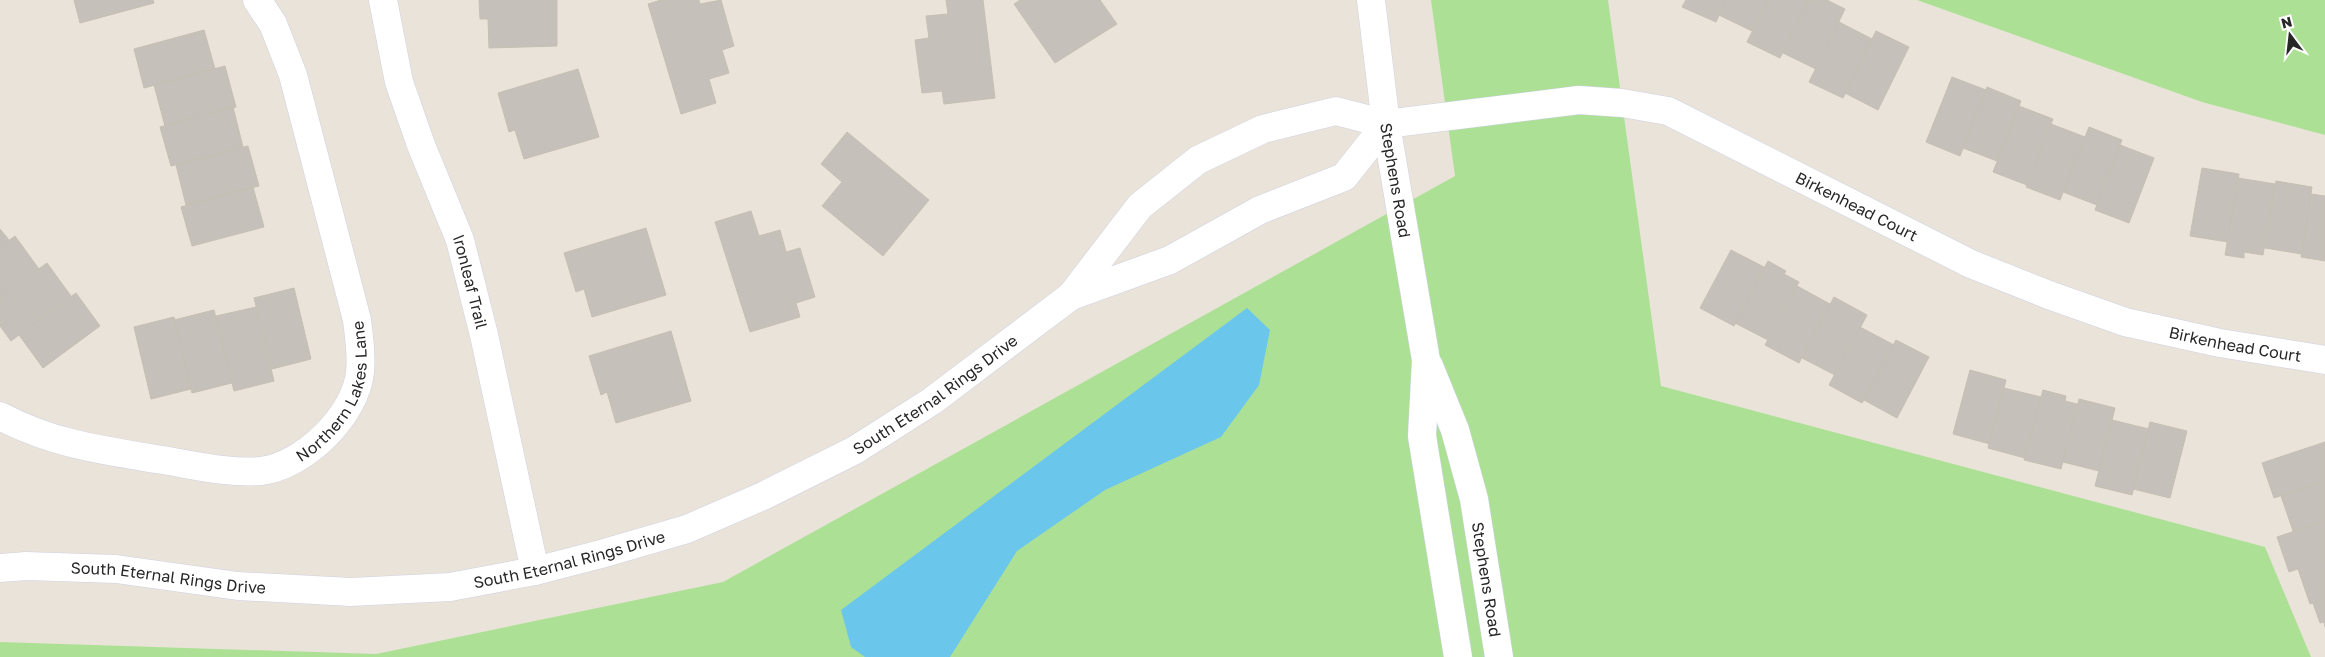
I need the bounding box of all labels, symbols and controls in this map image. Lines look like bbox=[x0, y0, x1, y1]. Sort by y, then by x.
north arrow bbox=[2265, 10, 2315, 60]
text: N bbox=[2279, 12, 2294, 32]
street label: Stephens Road bbox=[1376, 121, 1415, 239]
street label: Birkenhead Court bbox=[1792, 167, 1921, 246]
street label: Ironleaf Trail bbox=[449, 231, 492, 331]
street label: Northern Lakes Lane bbox=[292, 320, 371, 466]
street label: Birkenhead Court bbox=[2167, 322, 2303, 366]
street label: South Eternal Rings Drive bbox=[849, 330, 1021, 459]
street label: Stephens Road bbox=[1468, 520, 1506, 638]
street label: South Eternal Rings Drive bbox=[472, 526, 667, 592]
street label: South Eternal Rings Drive bbox=[70, 557, 266, 597]

